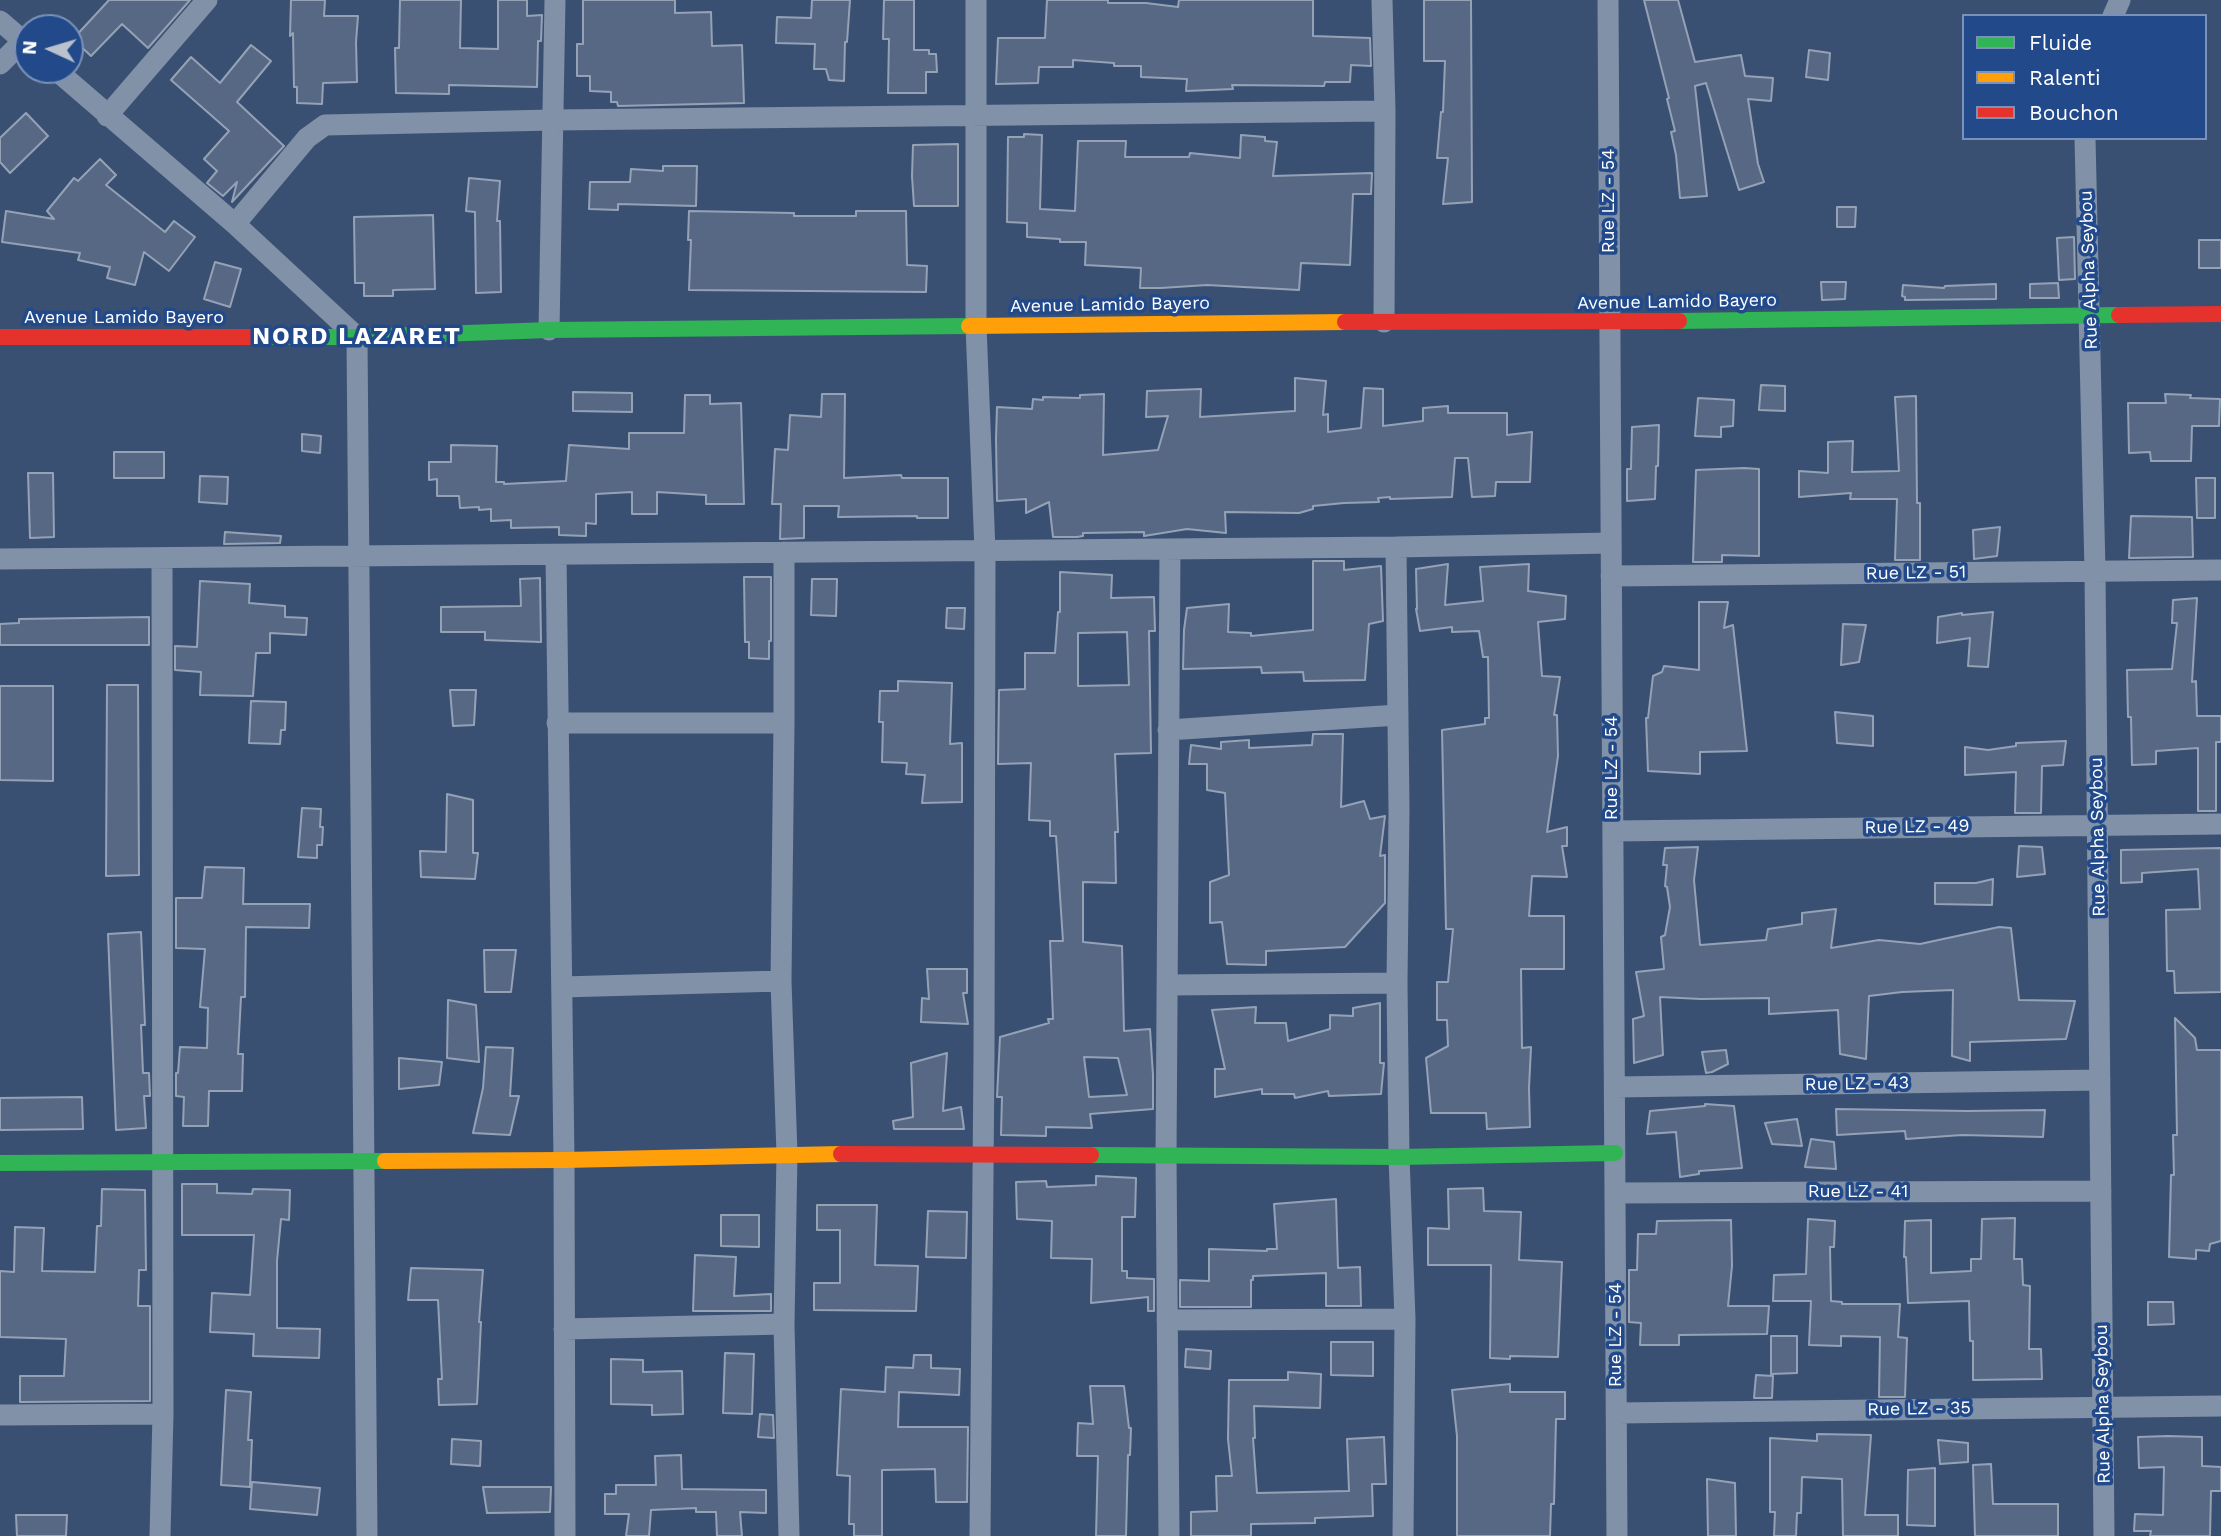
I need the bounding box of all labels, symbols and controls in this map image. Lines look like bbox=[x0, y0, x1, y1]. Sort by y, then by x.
north arrow bbox=[14, 14, 84, 84]
legend bbox=[1962, 14, 2207, 140]
text: Fluide bbox=[2029, 30, 2092, 55]
text: N bbox=[18, 40, 42, 55]
text: Ralenti bbox=[2029, 65, 2101, 90]
text: Bouchon bbox=[2029, 100, 2119, 125]
street label: Rue LZ - 54 bbox=[1598, 149, 1620, 253]
street label: Rue Alpha Seybou bbox=[2075, 190, 2103, 350]
street label: Avenue Lamido Bayero bbox=[1577, 289, 1777, 315]
street label: Avenue Lamido Bayero bbox=[1010, 292, 1210, 318]
street label: Avenue Lamido Bayero bbox=[24, 307, 224, 329]
district label: NORD LAZARET bbox=[254, 323, 460, 351]
street label: Rue LZ - 51 bbox=[1866, 561, 1966, 585]
street label: Rue LZ - 54 bbox=[1601, 716, 1623, 820]
street label: Rue Alpha Seybou bbox=[2086, 757, 2110, 917]
street label: Rue LZ - 49 bbox=[1864, 815, 1970, 839]
street label: Rue LZ - 43 bbox=[1805, 1072, 1909, 1096]
street label: Rue LZ - 41 bbox=[1808, 1181, 1908, 1203]
street label: Rue LZ - 54 bbox=[1605, 1283, 1627, 1387]
street label: Rue Alpha Seybou bbox=[2091, 1324, 2115, 1484]
street label: Rue LZ - 35 bbox=[1867, 1397, 1971, 1421]

